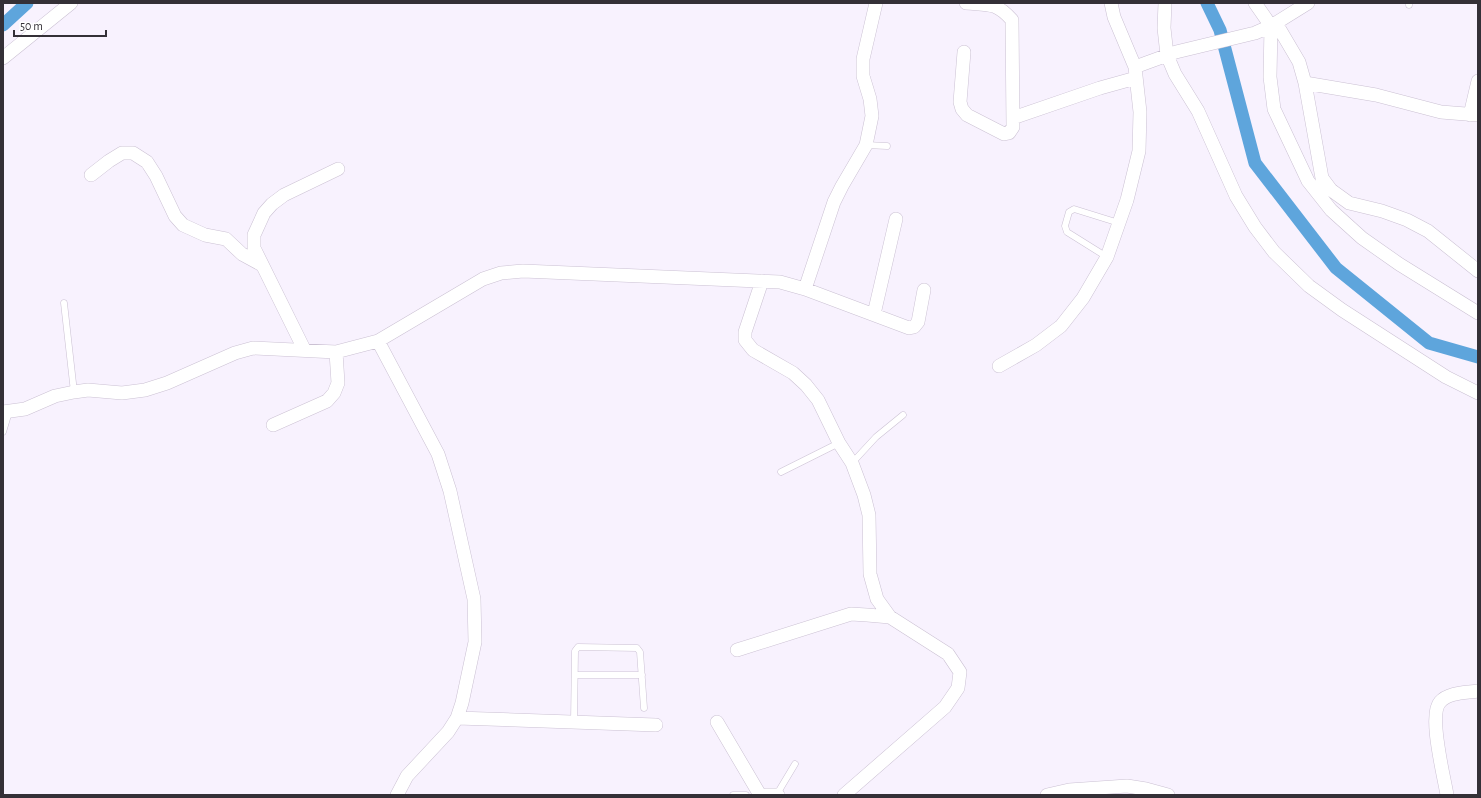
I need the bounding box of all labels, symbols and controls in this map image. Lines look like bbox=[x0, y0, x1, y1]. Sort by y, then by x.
scale bar bbox=[14, 12, 106, 38]
text: 50 m bbox=[20, 20, 43, 32]

